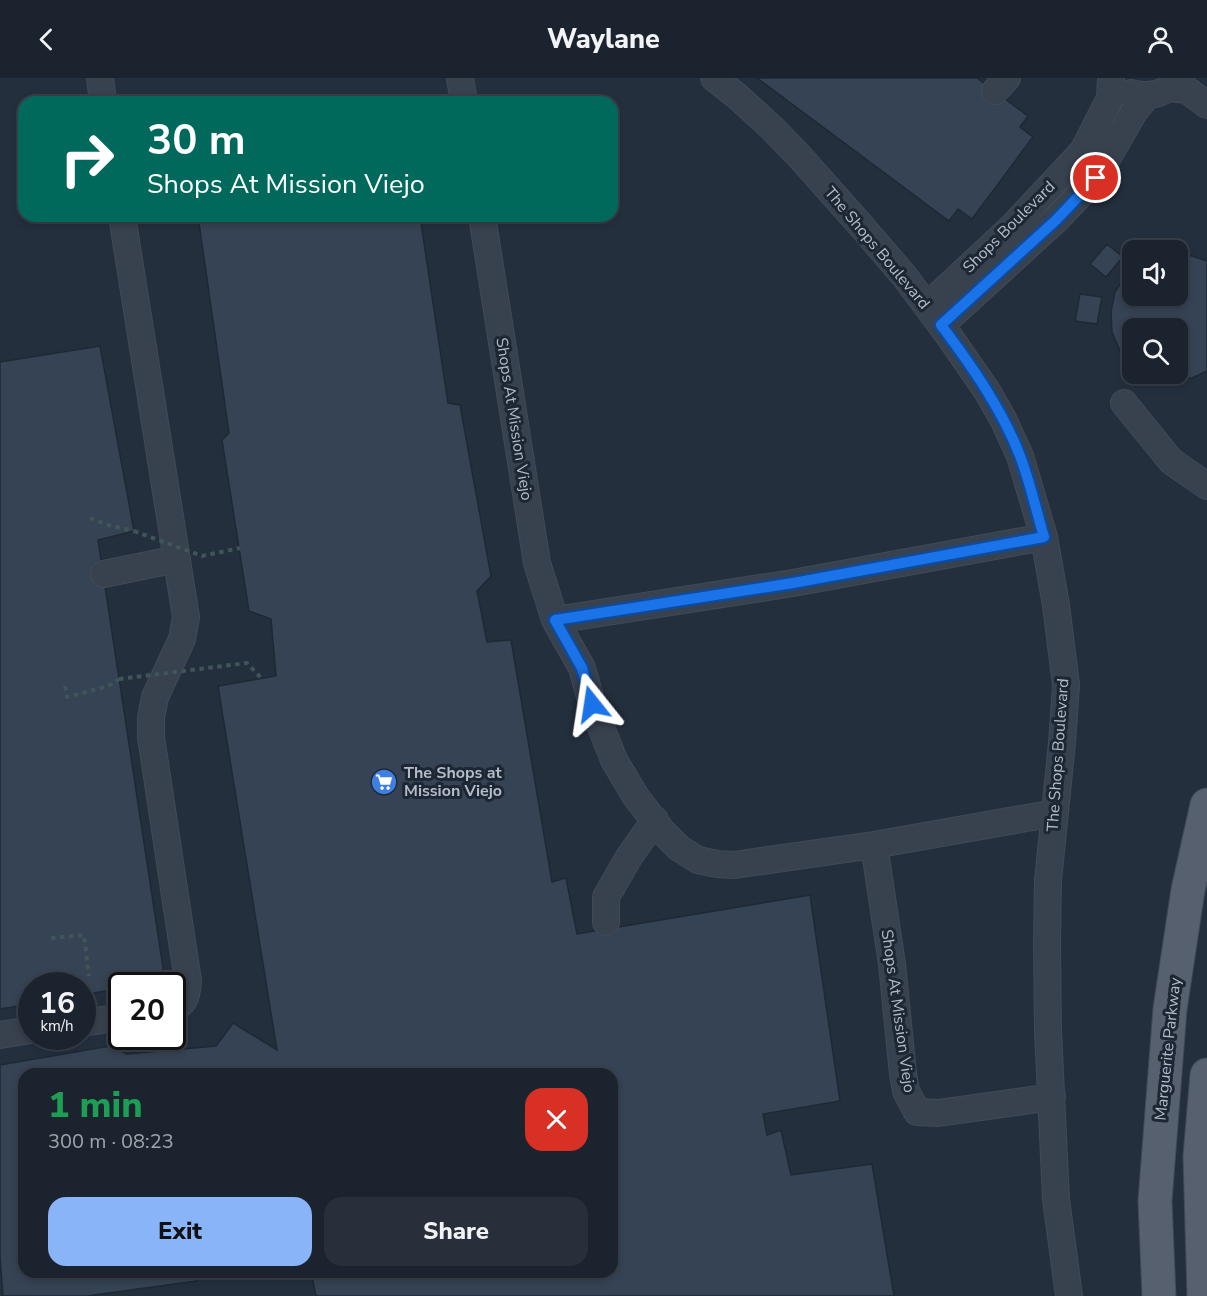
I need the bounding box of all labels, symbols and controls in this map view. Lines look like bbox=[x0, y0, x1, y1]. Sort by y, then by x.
text: Waylane bbox=[547, 21, 660, 58]
icon: back bbox=[30, 23, 63, 56]
icon: person bbox=[1144, 23, 1177, 56]
text: 30 m bbox=[147, 112, 246, 169]
icon: right bbox=[48, 120, 126, 198]
pin bbox=[1070, 152, 1121, 203]
icon: arrive bbox=[1079, 161, 1112, 194]
text: Shops At Mission Viejo bbox=[147, 166, 425, 203]
street label: Shops Boulevard bbox=[958, 176, 1060, 278]
street label: The Shops Boulevard bbox=[819, 182, 935, 314]
map controls bbox=[1122, 240, 1188, 384]
button: sound bbox=[1122, 240, 1188, 306]
button: search bbox=[1122, 318, 1188, 384]
street label: Shops At Mission Viejo bbox=[490, 336, 538, 502]
position arrow bbox=[560, 672, 624, 736]
street label: The Shops Boulevard bbox=[1042, 678, 1074, 832]
place label: The Shops at Mission Viejo bbox=[404, 762, 502, 802]
supermarket icon: The Shops at Mission Viejo bbox=[369, 767, 399, 797]
street label: Shops At Mission Viejo bbox=[876, 928, 920, 1094]
speed limit sign: 20 bbox=[108, 972, 186, 1050]
street label: Marguerite Parkway bbox=[1150, 976, 1187, 1122]
text: 16 bbox=[39, 983, 75, 1024]
text: km/h bbox=[40, 1016, 74, 1036]
text: 1 min bbox=[48, 1081, 143, 1130]
button: close bbox=[525, 1088, 588, 1151]
text: 300 m · 08:23 bbox=[48, 1128, 174, 1155]
button: Exit bbox=[48, 1197, 312, 1266]
button: Share bbox=[324, 1197, 588, 1266]

